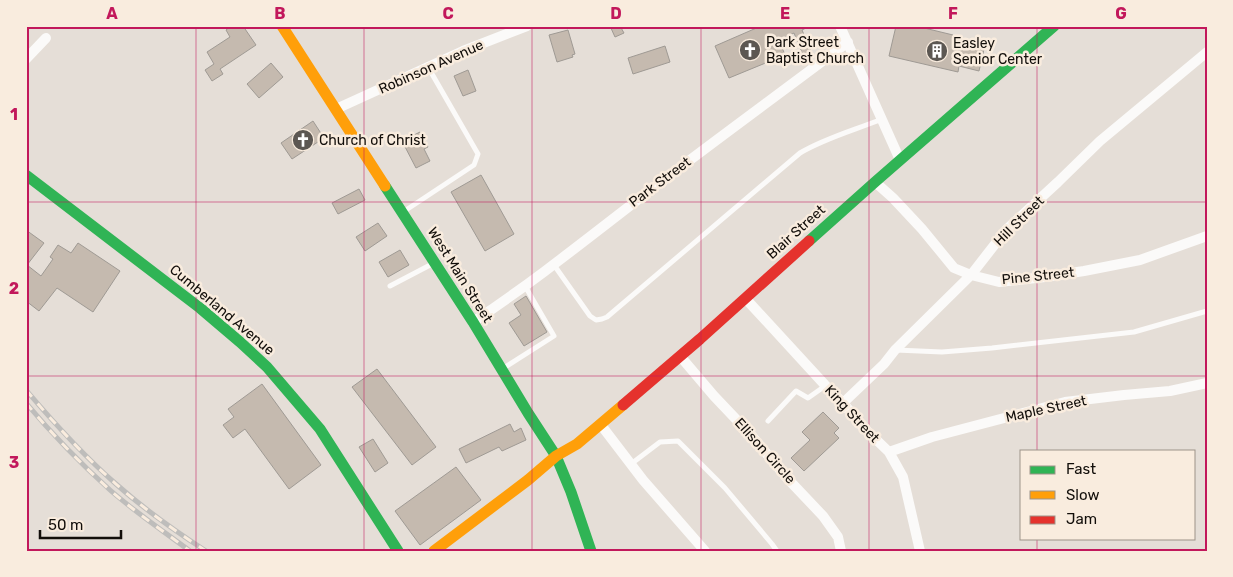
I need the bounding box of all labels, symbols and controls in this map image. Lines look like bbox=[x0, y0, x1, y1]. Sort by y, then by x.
text: A bbox=[106, 4, 118, 23]
text: B bbox=[274, 4, 286, 23]
text: C bbox=[442, 4, 454, 23]
text: D bbox=[610, 4, 622, 23]
text: E bbox=[780, 4, 790, 23]
text: F bbox=[948, 4, 958, 23]
text: G bbox=[1115, 4, 1127, 23]
place label: Park Street Baptist Church bbox=[766, 34, 864, 67]
place label: Easley Senior Center bbox=[953, 35, 1043, 68]
street label: Robinson Avenue bbox=[376, 36, 486, 98]
church icon: Park Street Baptist Church bbox=[738, 38, 762, 62]
building icon: Easley Senior Center bbox=[925, 39, 949, 63]
text: 1 bbox=[10, 105, 18, 124]
church icon: Church of Christ bbox=[291, 128, 315, 152]
place label: Church of Christ bbox=[319, 132, 426, 149]
street label: Park Street bbox=[626, 153, 695, 211]
street label: Hill Street bbox=[990, 192, 1048, 250]
street label: Blair Street bbox=[763, 201, 829, 263]
street label: West Main Street bbox=[424, 224, 496, 326]
street label: Cumberland Avenue bbox=[166, 261, 278, 359]
street label: Pine Street bbox=[1001, 264, 1076, 288]
text: 2 bbox=[9, 279, 19, 298]
street label: King Street bbox=[821, 382, 883, 447]
street label: Maple Street bbox=[1004, 392, 1089, 426]
street label: Ellison Circle bbox=[731, 415, 799, 488]
legend bbox=[1020, 450, 1196, 540]
text: 3 bbox=[9, 453, 19, 472]
text: Fast bbox=[1066, 460, 1096, 478]
text: Slow bbox=[1066, 486, 1099, 504]
scale bar bbox=[40, 507, 121, 539]
text: Jam bbox=[1066, 510, 1097, 528]
text: 50 m bbox=[48, 516, 83, 534]

